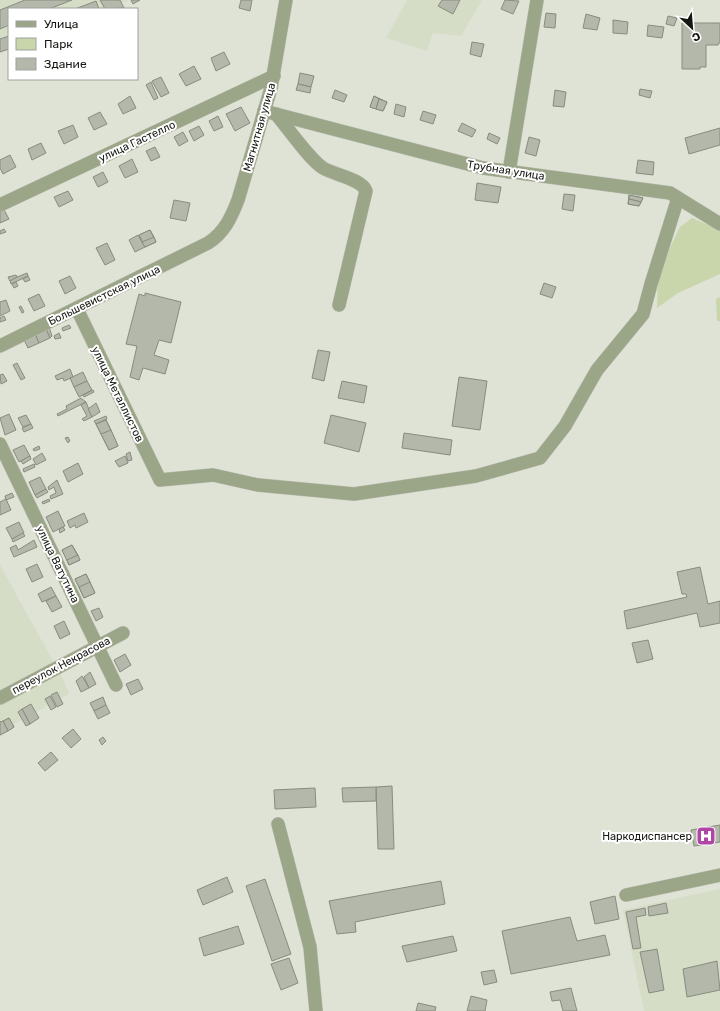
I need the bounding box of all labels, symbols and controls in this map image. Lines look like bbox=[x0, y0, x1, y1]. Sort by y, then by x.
legend bbox=[8, 8, 138, 80]
north arrow bbox=[672, 8, 712, 48]
text: Улица bbox=[44, 17, 78, 31]
text: С bbox=[690, 29, 702, 44]
text: Парк bbox=[44, 37, 73, 51]
text: Здание bbox=[44, 57, 87, 71]
street label: Магнитная улица bbox=[241, 81, 278, 173]
street label: улица Гастелло bbox=[97, 118, 178, 165]
street label: Трубная улица bbox=[466, 158, 546, 183]
street label: Большевистская улица bbox=[46, 263, 162, 328]
street label: улица Металлистов bbox=[89, 344, 146, 444]
street label: улица Ватутина bbox=[33, 523, 82, 605]
street label: переулок Некрасова bbox=[10, 634, 113, 697]
hospital icon: Наркодиспансер bbox=[695, 825, 717, 847]
place label: Наркодиспансер bbox=[602, 830, 692, 843]

